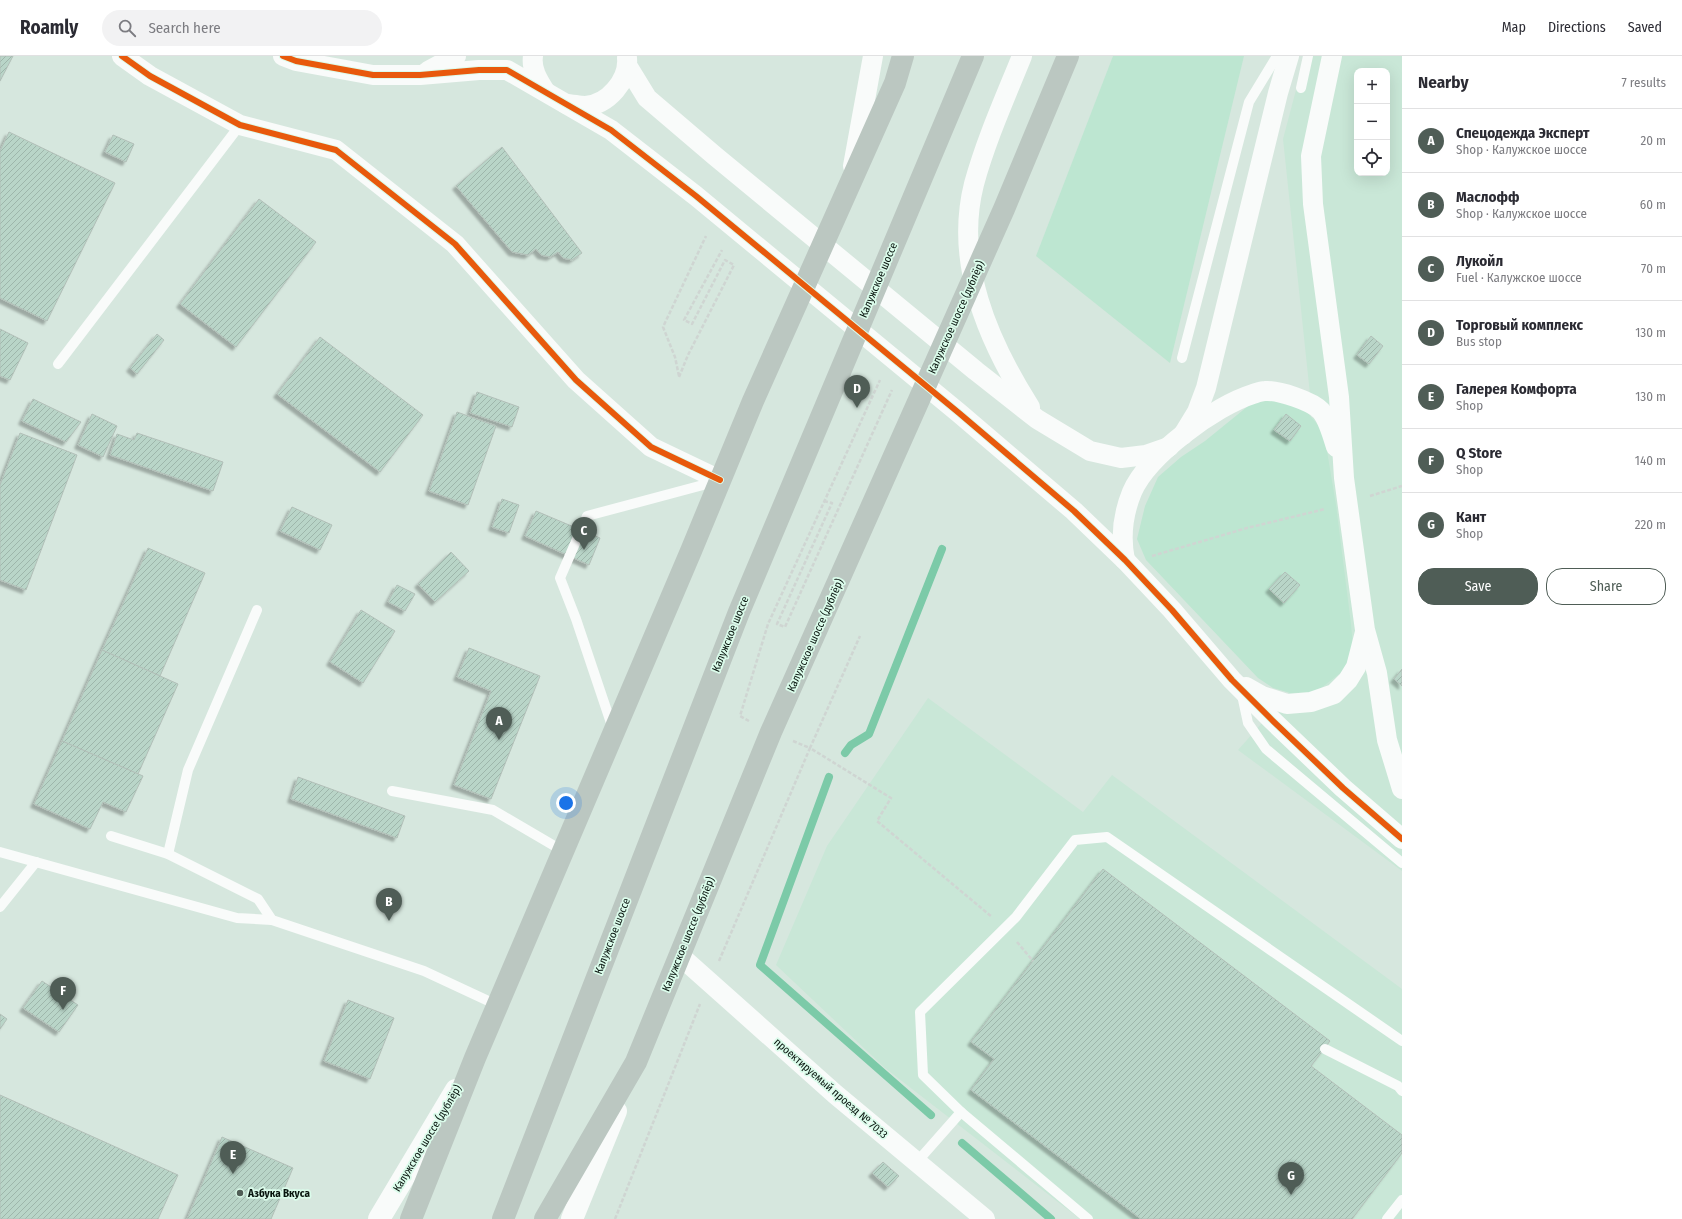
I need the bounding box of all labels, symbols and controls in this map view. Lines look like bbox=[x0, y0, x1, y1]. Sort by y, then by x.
search box bbox=[102, 10, 382, 46]
text: Roamly bbox=[20, 16, 78, 39]
icon: search bbox=[116, 17, 138, 39]
text: Search here bbox=[148, 19, 221, 37]
text: Map bbox=[1502, 19, 1526, 36]
text: Directions bbox=[1548, 19, 1606, 36]
text: Saved bbox=[1628, 19, 1662, 36]
map controls bbox=[1354, 68, 1390, 176]
button: + bbox=[1354, 68, 1390, 104]
text: Nearby bbox=[1418, 72, 1469, 93]
text: 7 results bbox=[1622, 75, 1666, 90]
button: − bbox=[1354, 104, 1390, 140]
text: Спецодежда Эксперт bbox=[1456, 124, 1589, 142]
text: A bbox=[1427, 133, 1435, 148]
text: 20 m bbox=[1640, 133, 1666, 148]
button: locate bbox=[1354, 140, 1390, 176]
text: Shop · Калужское шоссе bbox=[1456, 142, 1587, 157]
text: Маслофф bbox=[1456, 188, 1519, 206]
text: B bbox=[1427, 197, 1435, 212]
text: 60 m bbox=[1640, 197, 1666, 212]
text: Shop · Калужское шоссе bbox=[1456, 206, 1587, 221]
street label: Калужское шоссе bbox=[857, 241, 900, 320]
text: Лукойл bbox=[1456, 252, 1503, 270]
street label: Калужское шоссе (дублёр) bbox=[926, 259, 987, 376]
text: C bbox=[1428, 261, 1434, 276]
text: 70 m bbox=[1641, 261, 1666, 276]
text: Fuel · Калужское шоссе bbox=[1456, 270, 1582, 285]
text: Торговый комплекс bbox=[1456, 316, 1583, 334]
text: D bbox=[1427, 325, 1435, 340]
text: 130 m bbox=[1635, 325, 1666, 340]
text: Bus stop bbox=[1456, 334, 1502, 349]
pin: D bbox=[844, 375, 870, 408]
text: Галерея Комфорта bbox=[1456, 380, 1577, 398]
text: E bbox=[1428, 389, 1434, 404]
text: 130 m bbox=[1635, 389, 1666, 404]
text: Shop bbox=[1456, 398, 1483, 413]
text: Q Store bbox=[1456, 444, 1502, 462]
text: F bbox=[1428, 453, 1434, 468]
text: 140 m bbox=[1635, 453, 1666, 468]
text: Shop bbox=[1456, 462, 1483, 477]
text: Кант bbox=[1456, 508, 1486, 526]
pin: C bbox=[571, 517, 597, 550]
text: G bbox=[1427, 517, 1435, 532]
text: 220 m bbox=[1635, 517, 1666, 532]
text: Shop bbox=[1456, 526, 1483, 541]
button: Save bbox=[1418, 568, 1538, 605]
button: Share bbox=[1546, 568, 1666, 605]
street label: Калужское шоссе (дублёр) bbox=[785, 577, 846, 694]
street label: Калужское шоссе bbox=[709, 595, 752, 674]
pin: A bbox=[486, 707, 512, 740]
your location bbox=[556, 793, 576, 813]
street label: Калужское шоссе (дублёр) bbox=[660, 875, 717, 993]
pin: B bbox=[376, 888, 402, 921]
street label: Калужское шоссе bbox=[592, 896, 633, 976]
pin: F bbox=[50, 977, 76, 1010]
street label: проектируемый проезд № 7033 bbox=[771, 1036, 890, 1141]
street label: Калужское шоссе (дублёр) bbox=[390, 1082, 465, 1194]
pin: E bbox=[220, 1141, 246, 1174]
pin: G bbox=[1278, 1162, 1304, 1195]
place label: Азбука Вкуса bbox=[247, 1187, 310, 1200]
marker: Азбука Вкуса bbox=[235, 1188, 245, 1198]

